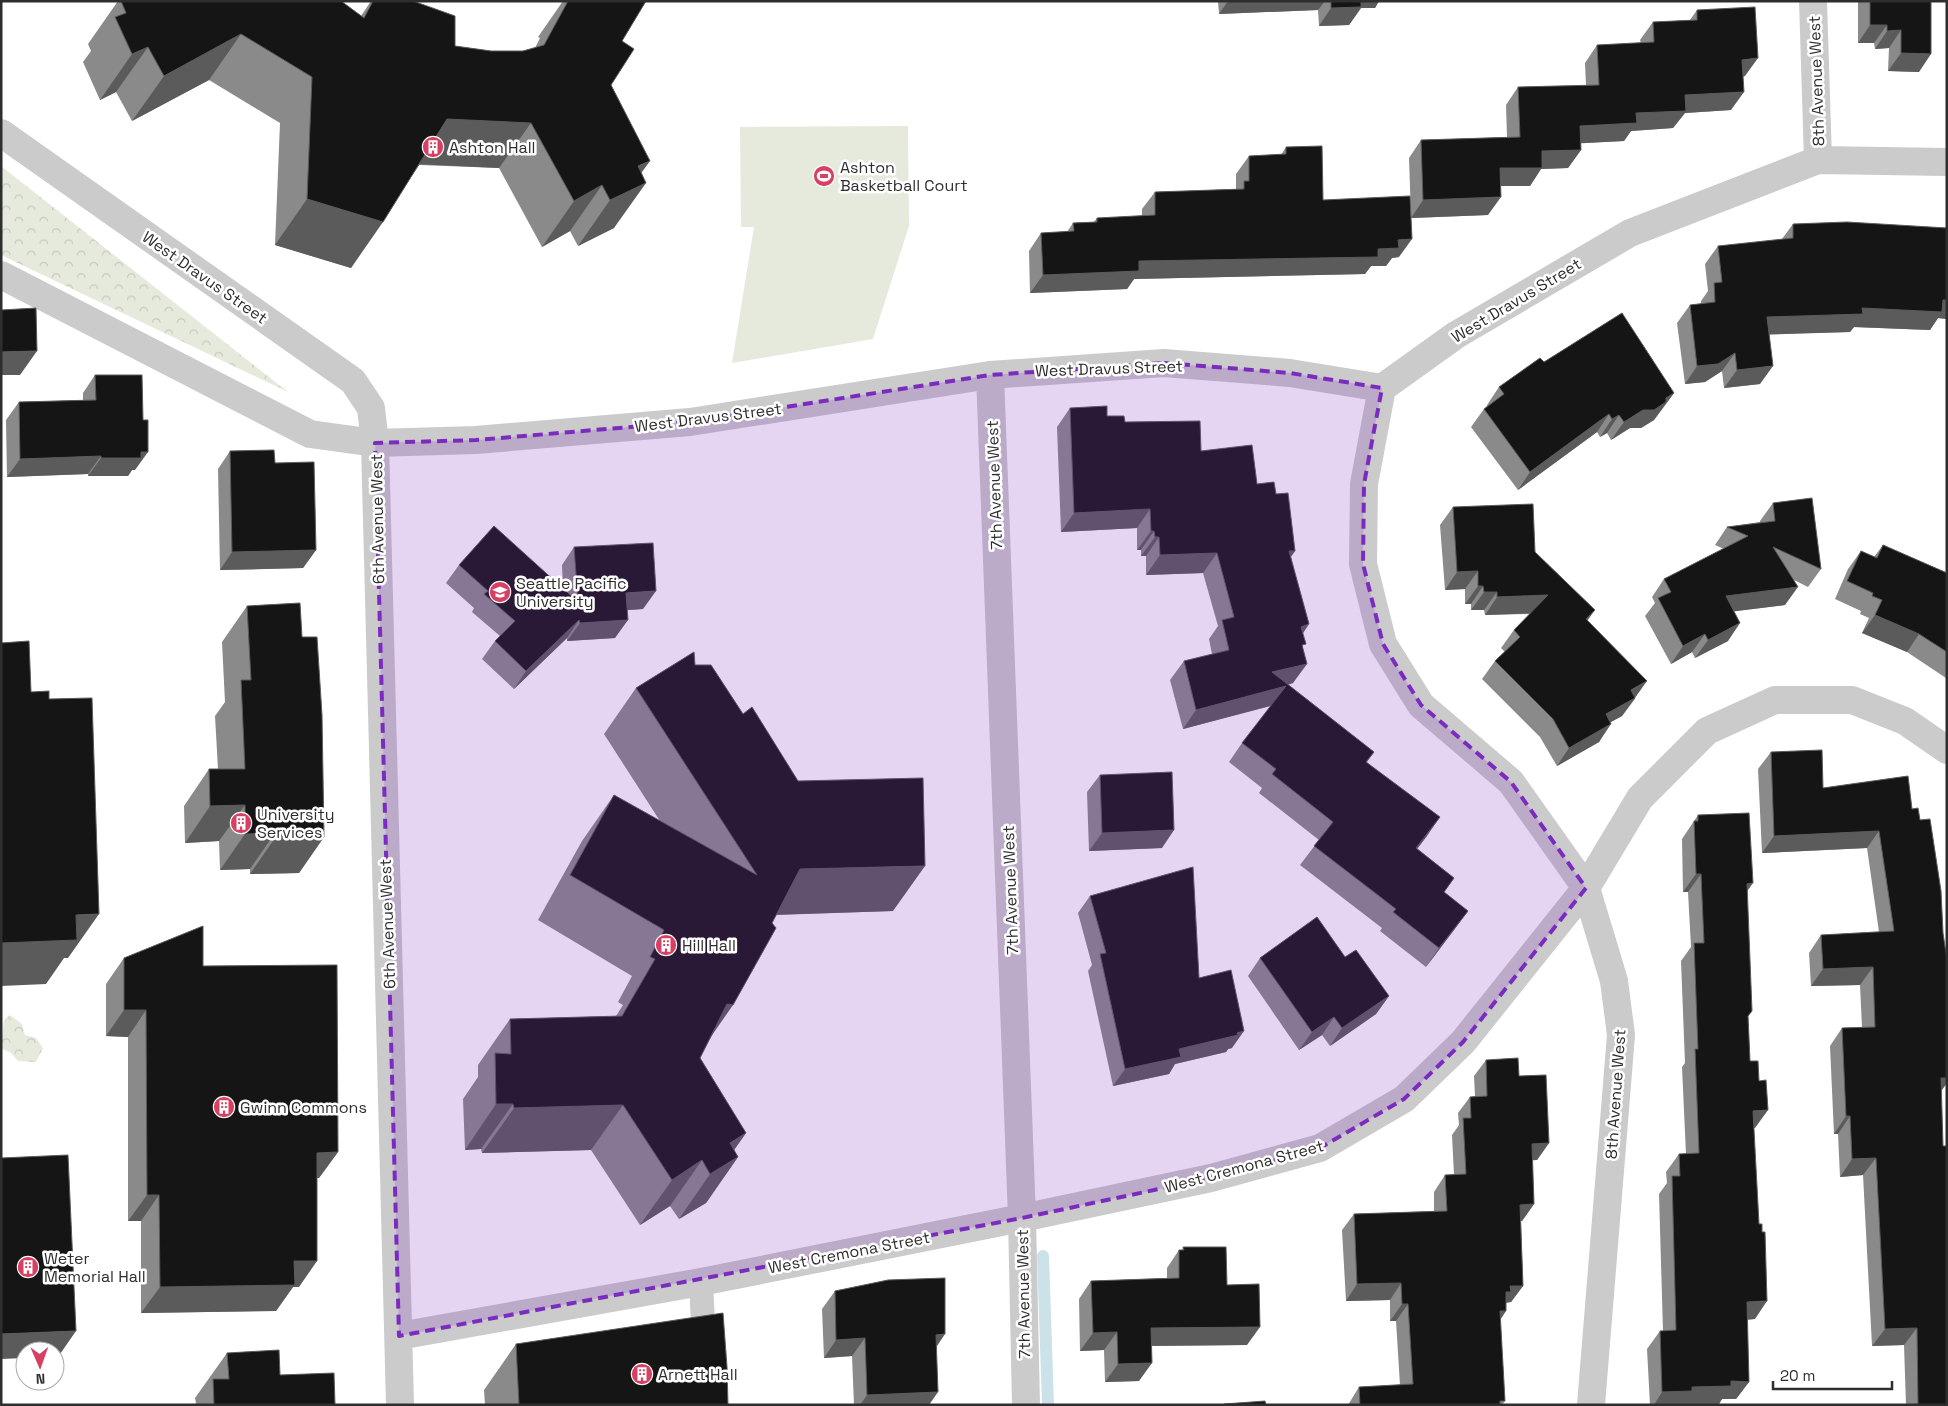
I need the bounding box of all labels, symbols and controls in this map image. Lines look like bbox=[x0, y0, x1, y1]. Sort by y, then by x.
street label: 8th Avenue West bbox=[1804, 15, 1829, 147]
building icon: Ashton Hall bbox=[421, 135, 445, 159]
place label: Ashton Hall bbox=[449, 137, 536, 158]
place label: Ashton Basketball Court bbox=[840, 157, 968, 196]
sports icon: Ashton Basketball Court bbox=[812, 164, 836, 188]
street label: West Dravus Street bbox=[138, 226, 271, 328]
street label: West Dravus Street bbox=[1447, 253, 1585, 348]
street label: West Dravus Street bbox=[1035, 355, 1183, 382]
street label: West Dravus Street bbox=[633, 398, 783, 437]
street label: 7th Avenue West bbox=[982, 420, 1007, 550]
street label: 6th Avenue West bbox=[366, 454, 389, 584]
place label: Seattle Pacific University bbox=[516, 573, 627, 612]
school or university icon: Seattle Pacific University bbox=[488, 580, 512, 604]
place label: University Services bbox=[257, 804, 335, 843]
building icon: University Services bbox=[229, 811, 253, 835]
street label: 7th Avenue West bbox=[998, 825, 1023, 955]
street label: 6th Avenue West bbox=[375, 859, 400, 989]
building icon: Hill Hall bbox=[654, 933, 678, 957]
place label: Hill Hall bbox=[682, 935, 736, 956]
street label: 8th Avenue West bbox=[1600, 1028, 1631, 1160]
building icon: Gwinn Commons bbox=[212, 1095, 236, 1119]
place label: Gwinn Commons bbox=[240, 1097, 367, 1118]
street label: West Cremona Street bbox=[1162, 1135, 1326, 1198]
street label: West Cremona Street bbox=[767, 1227, 932, 1278]
street label: 7th Avenue West bbox=[1012, 1229, 1035, 1359]
place label: Weter Memorial Hall bbox=[44, 1248, 146, 1287]
building icon: Weter Memorial Hall bbox=[16, 1255, 40, 1279]
north arrow bbox=[15, 1341, 65, 1391]
scale bar bbox=[1773, 1358, 1892, 1390]
building icon: Arnett Hall bbox=[630, 1362, 654, 1386]
place label: Arnett Hall bbox=[658, 1364, 738, 1385]
text: 20 m bbox=[1780, 1366, 1815, 1385]
text: N bbox=[35, 1370, 45, 1388]

